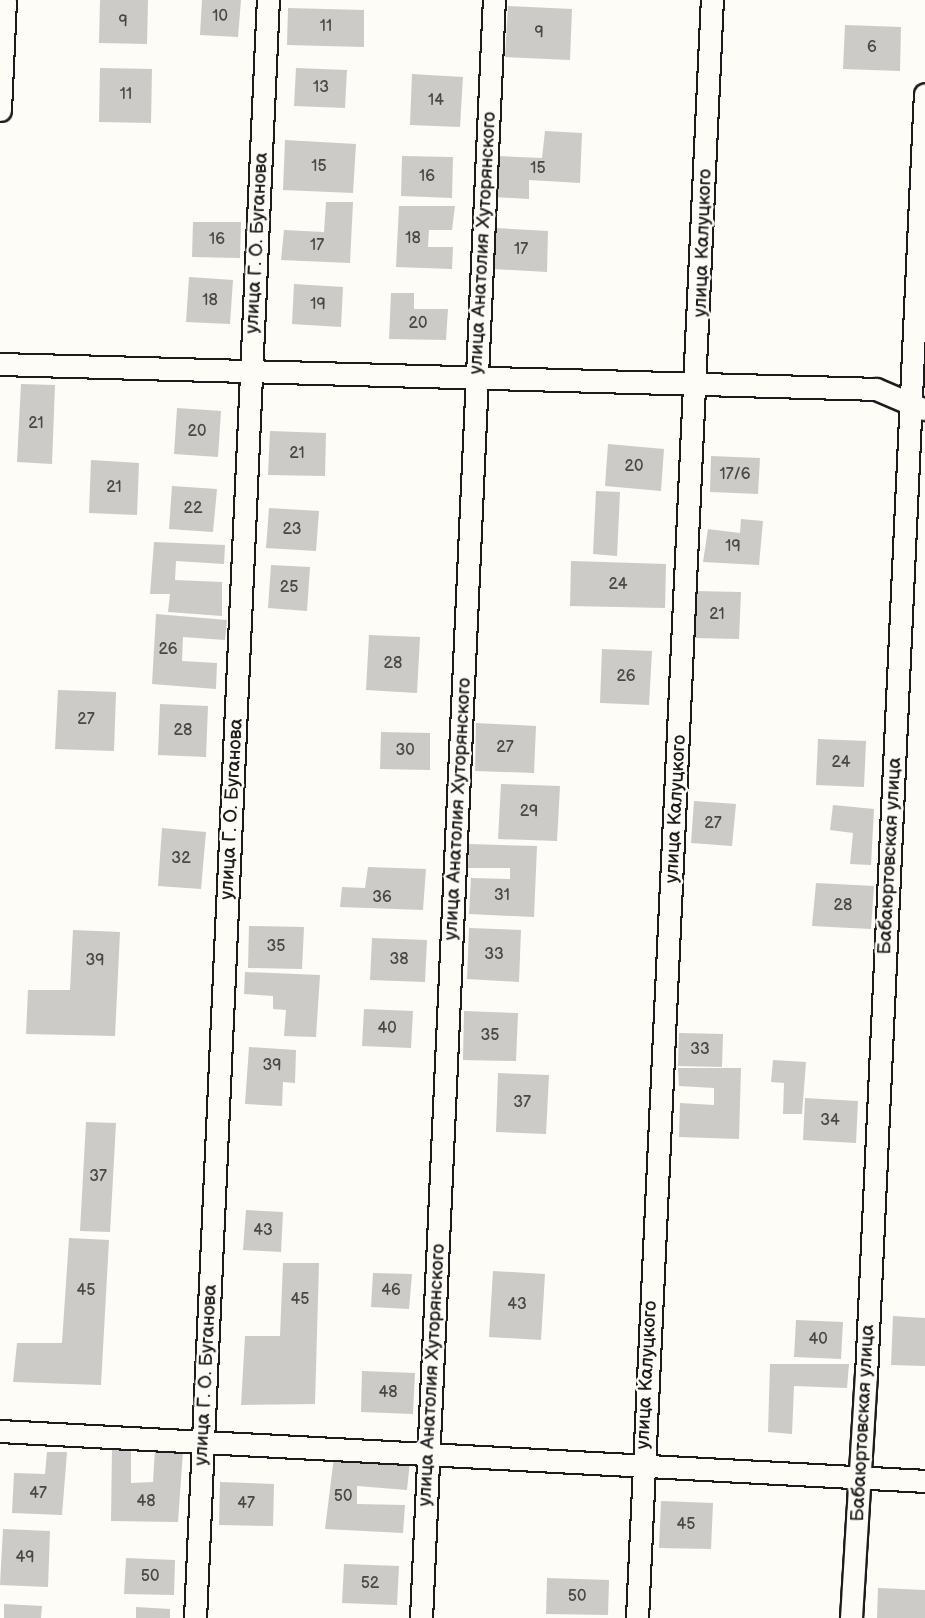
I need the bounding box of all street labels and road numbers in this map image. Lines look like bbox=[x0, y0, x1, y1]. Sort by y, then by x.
street label: улица Анатолия Хуторянского bbox=[465, 111, 501, 375]
street label: улица Г. О. Буганова bbox=[241, 152, 273, 334]
street label: улица Калуцкого bbox=[689, 168, 717, 318]
street label: улица Анатолия Хуторянского bbox=[440, 677, 476, 941]
street label: улица Г. О. Буганова bbox=[216, 718, 248, 900]
street label: улица Калуцкого bbox=[661, 734, 691, 884]
street label: Бабаюртовская улица bbox=[873, 757, 907, 955]
street label: улица Анатолия Хуторянского bbox=[414, 1243, 450, 1507]
street label: улица Г. О. Буганова bbox=[190, 1284, 222, 1466]
street label: улица Калуцкого bbox=[632, 1300, 662, 1450]
street label: Бабаюртовская улица bbox=[846, 1324, 880, 1522]

